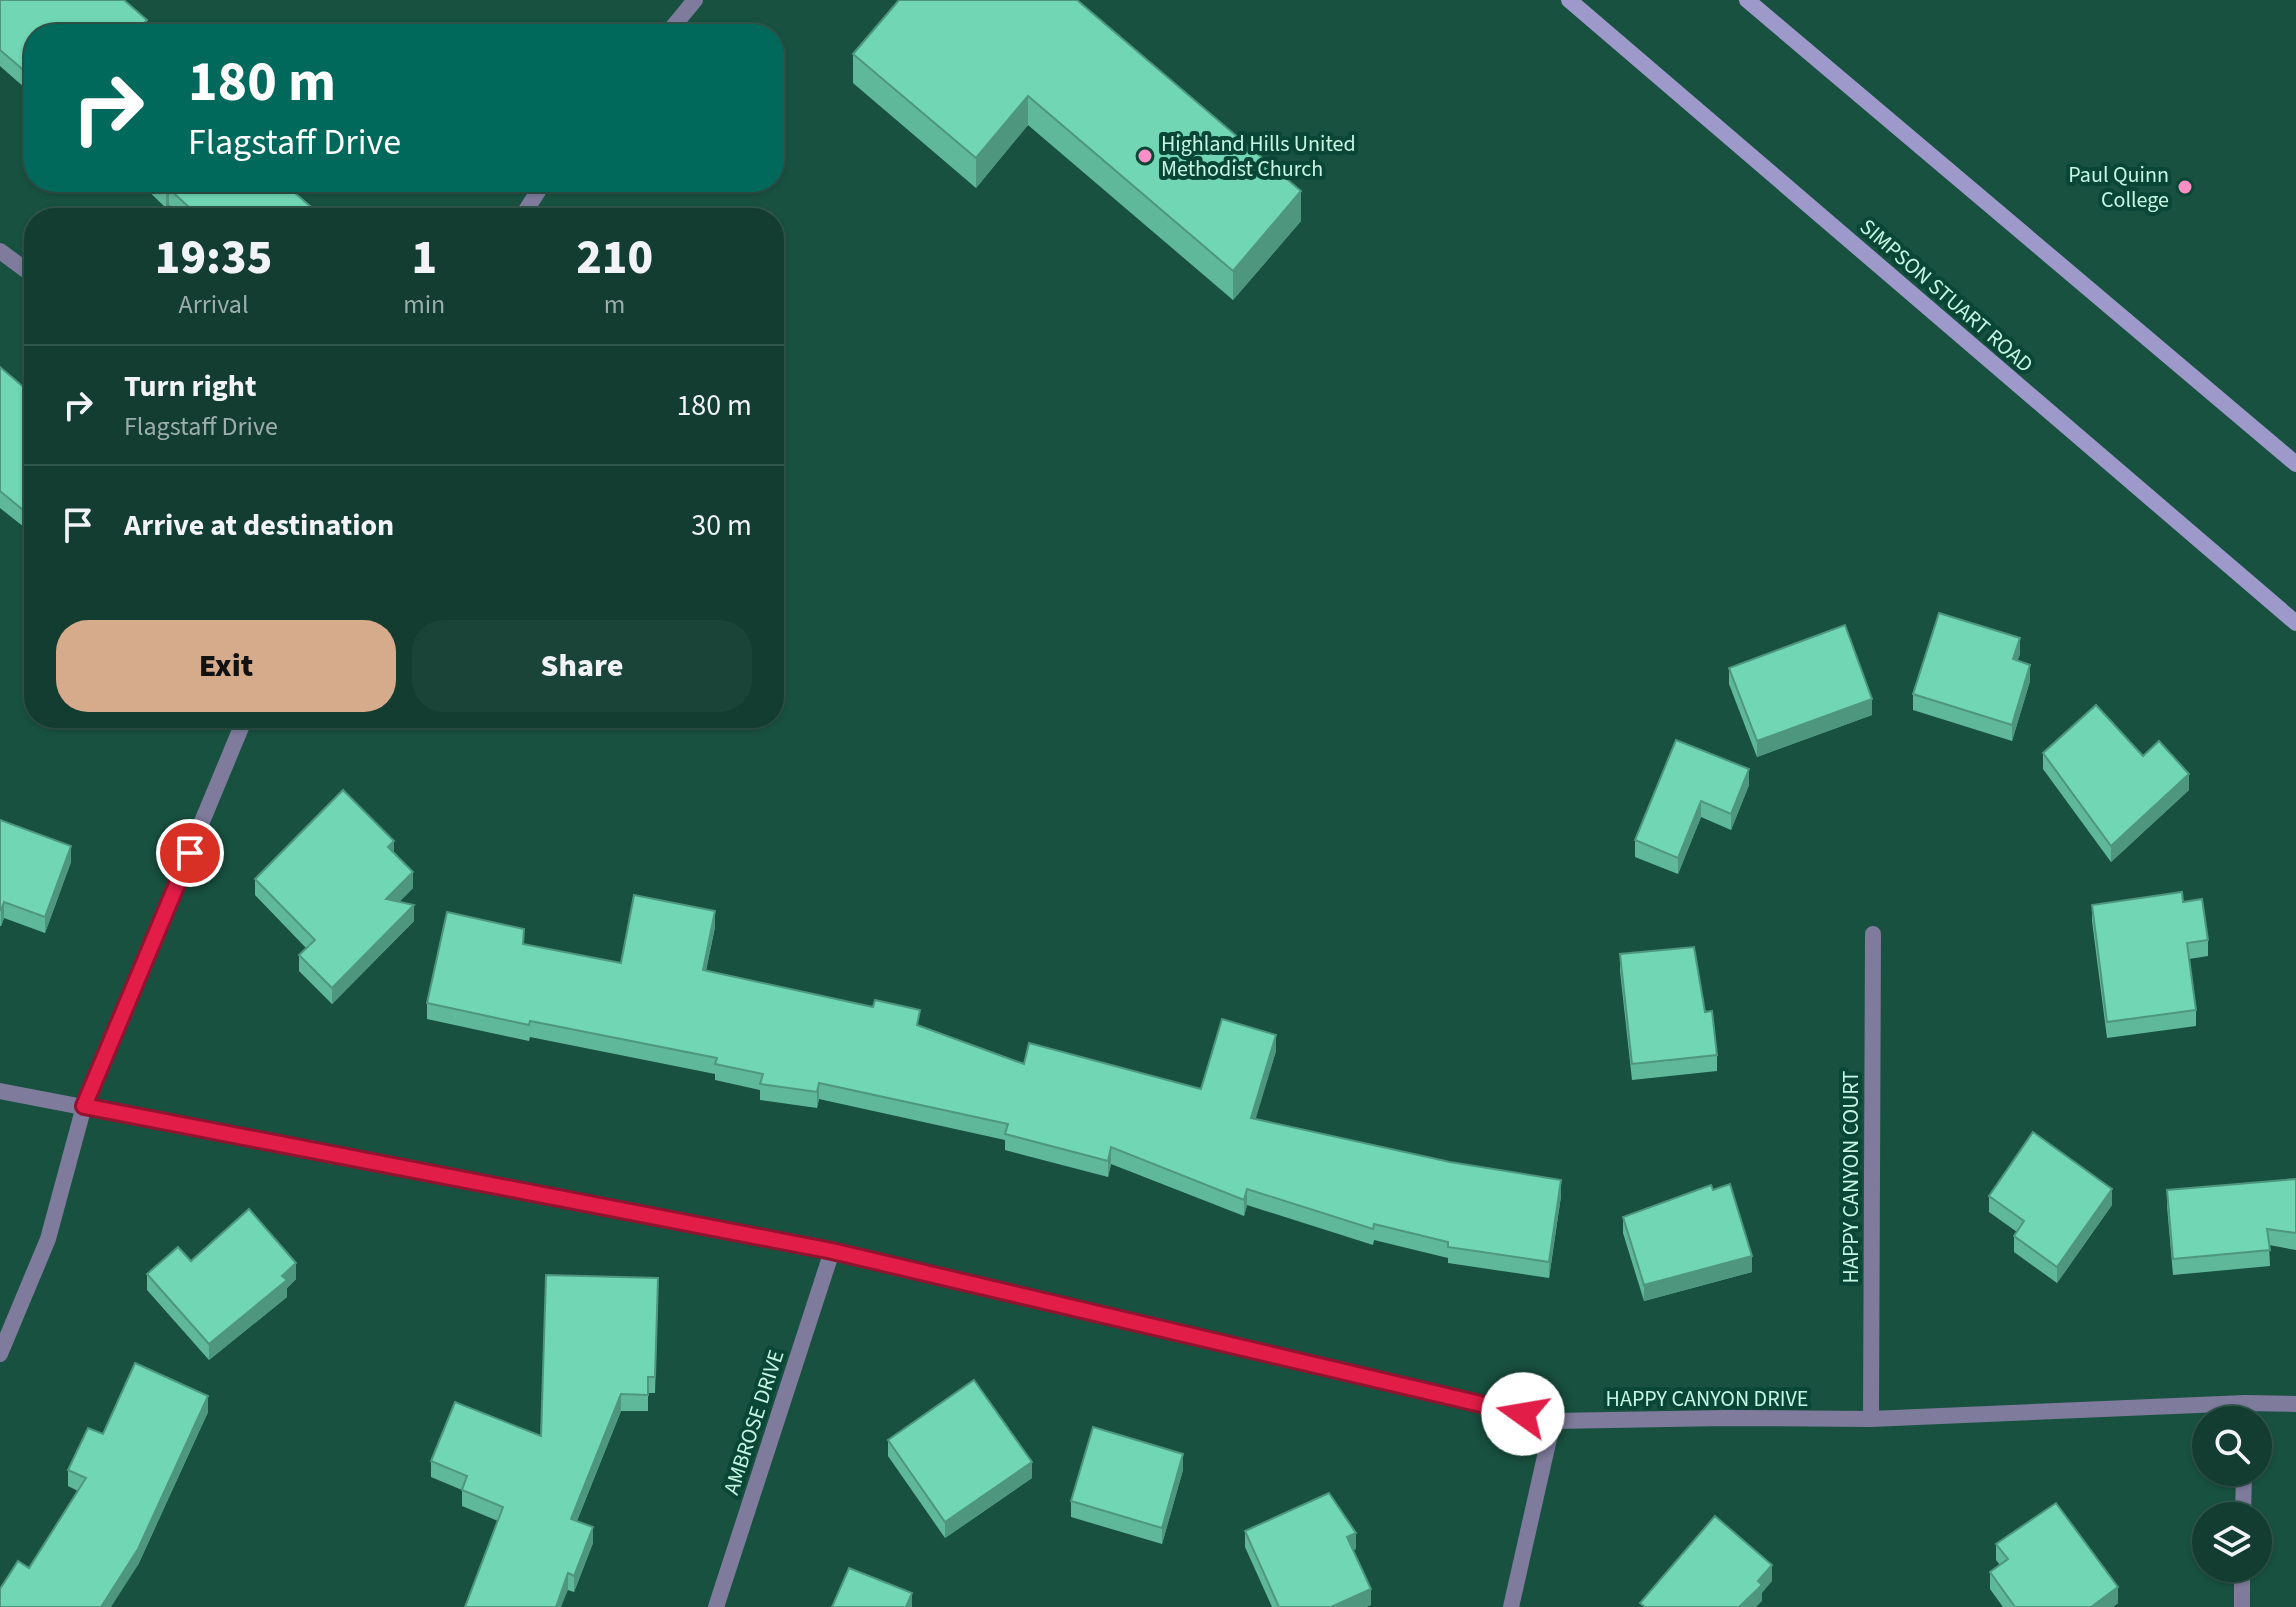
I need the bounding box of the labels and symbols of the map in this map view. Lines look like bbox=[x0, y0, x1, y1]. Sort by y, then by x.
place label: Highland Hills United Methodist Church bbox=[1161, 128, 1356, 185]
marker: Highland Hills United Methodist Church bbox=[1136, 147, 1154, 165]
place label: Paul Quinn College bbox=[2068, 159, 2169, 216]
marker: Paul Quinn College bbox=[2176, 178, 2194, 196]
street label: SIMPSON STUART ROAD bbox=[1853, 211, 2040, 380]
pin bbox=[156, 819, 224, 887]
street label: HAPPY CANYON COURT bbox=[1835, 1070, 1867, 1283]
street label: AMBROSE DRIVE bbox=[715, 1346, 792, 1499]
position arrow bbox=[1481, 1372, 1565, 1456]
street label: HAPPY CANYON DRIVE bbox=[1606, 1383, 1808, 1415]

